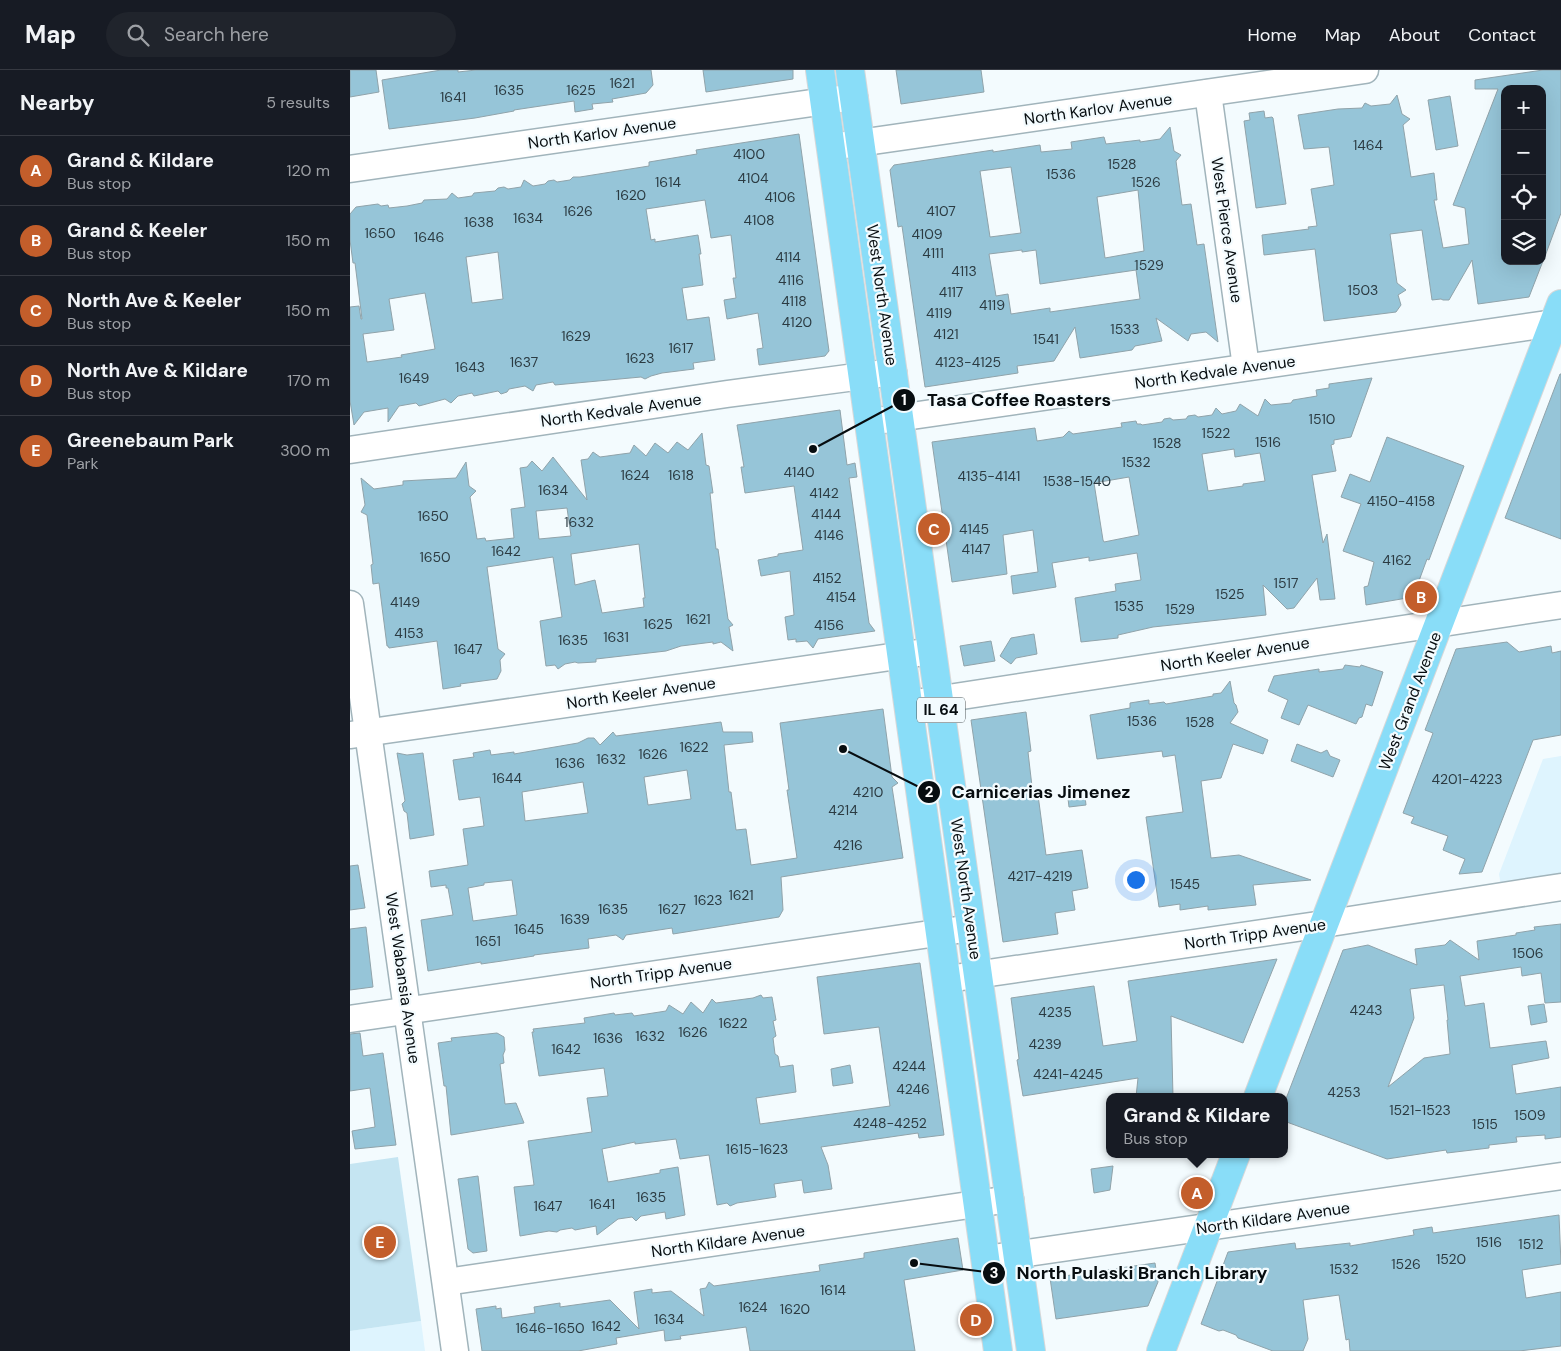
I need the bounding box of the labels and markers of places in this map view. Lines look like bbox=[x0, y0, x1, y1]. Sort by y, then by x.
callout: Tasa Coffee Roasters bbox=[892, 383, 1121, 416]
pin: C bbox=[918, 510, 950, 548]
pin: B bbox=[1405, 578, 1437, 616]
callout: Carnicerias Jimenez bbox=[917, 775, 1141, 808]
pin: A bbox=[1181, 1174, 1213, 1212]
pin: E bbox=[364, 1223, 396, 1261]
callout: North Pulaski Branch Library bbox=[982, 1256, 1278, 1289]
pin: D bbox=[960, 1301, 992, 1339]

